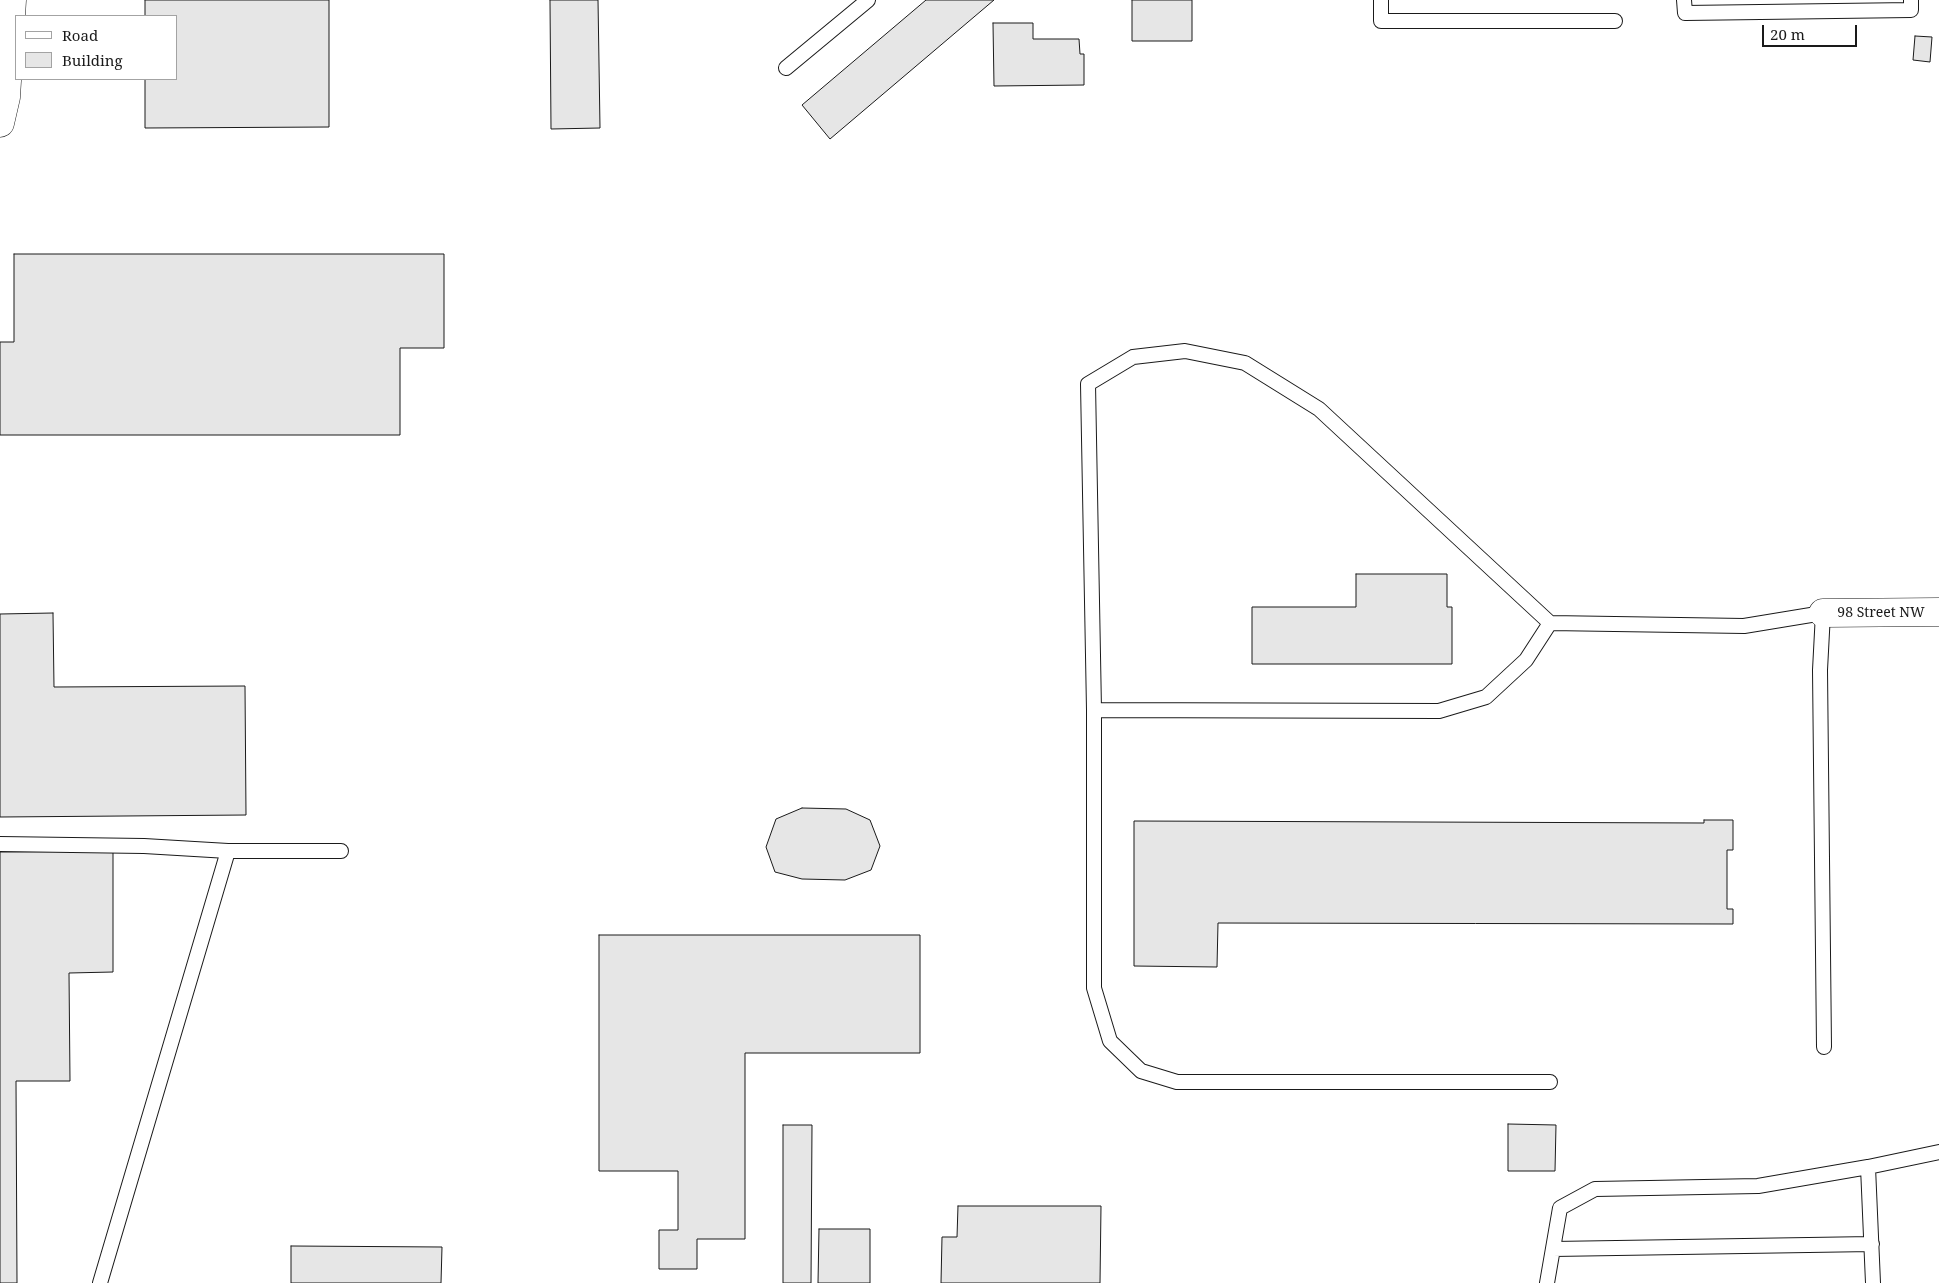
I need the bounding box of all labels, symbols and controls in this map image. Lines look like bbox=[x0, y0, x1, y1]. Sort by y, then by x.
legend bbox=[15, 15, 178, 80]
scale bar bbox=[1764, 15, 1859, 47]
text: 20 m bbox=[1770, 24, 1805, 44]
text: Road bbox=[62, 25, 98, 45]
text: Building bbox=[62, 50, 123, 70]
street label: 98 Street NW bbox=[1837, 605, 1925, 621]

